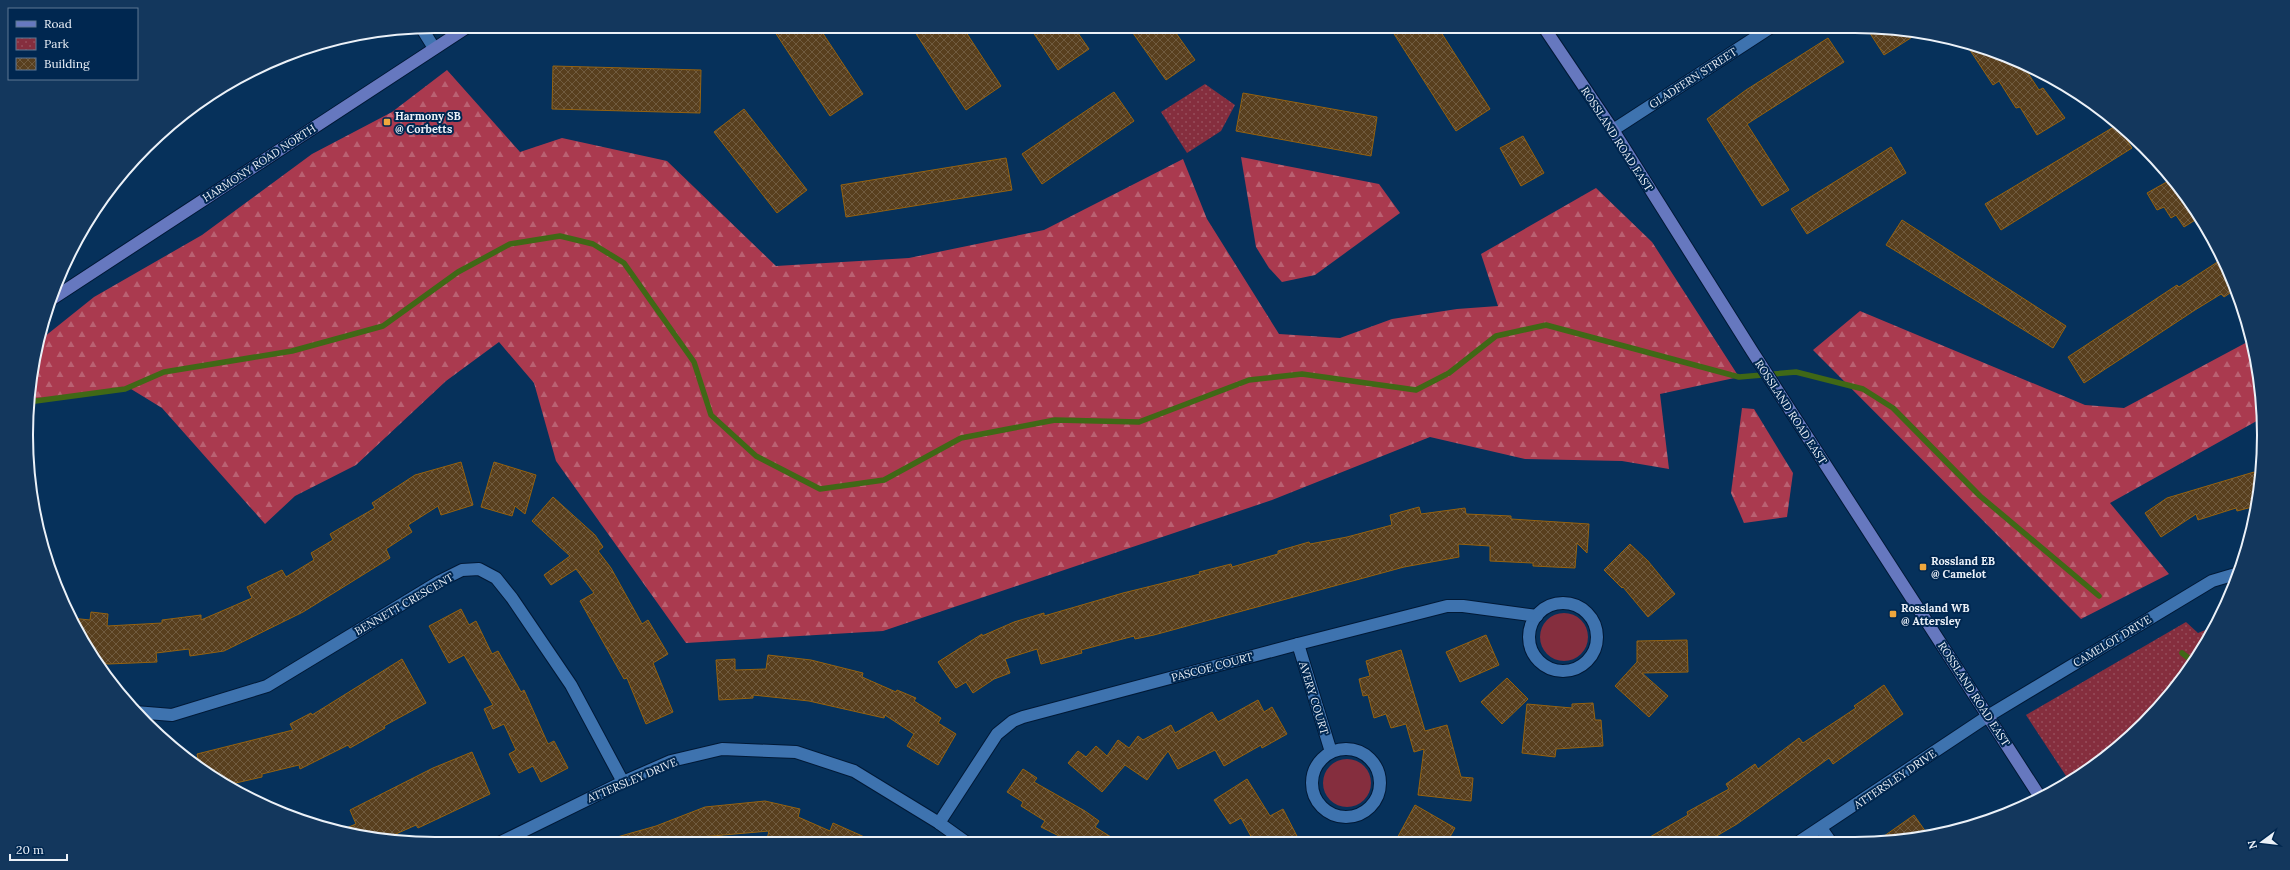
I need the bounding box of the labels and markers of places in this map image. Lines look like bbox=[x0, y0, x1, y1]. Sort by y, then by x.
place label: Harmony SB @ Corbetts bbox=[395, 109, 461, 136]
marker: Harmony SB @ Corbetts bbox=[382, 117, 392, 127]
place label: Rossland EB @ Camelot bbox=[1931, 554, 1995, 581]
marker: Rossland EB @ Camelot bbox=[1918, 562, 1928, 572]
place label: Rossland WB @ Attersley bbox=[1901, 601, 1969, 628]
marker: Rossland WB @ Attersley bbox=[1888, 609, 1898, 619]

